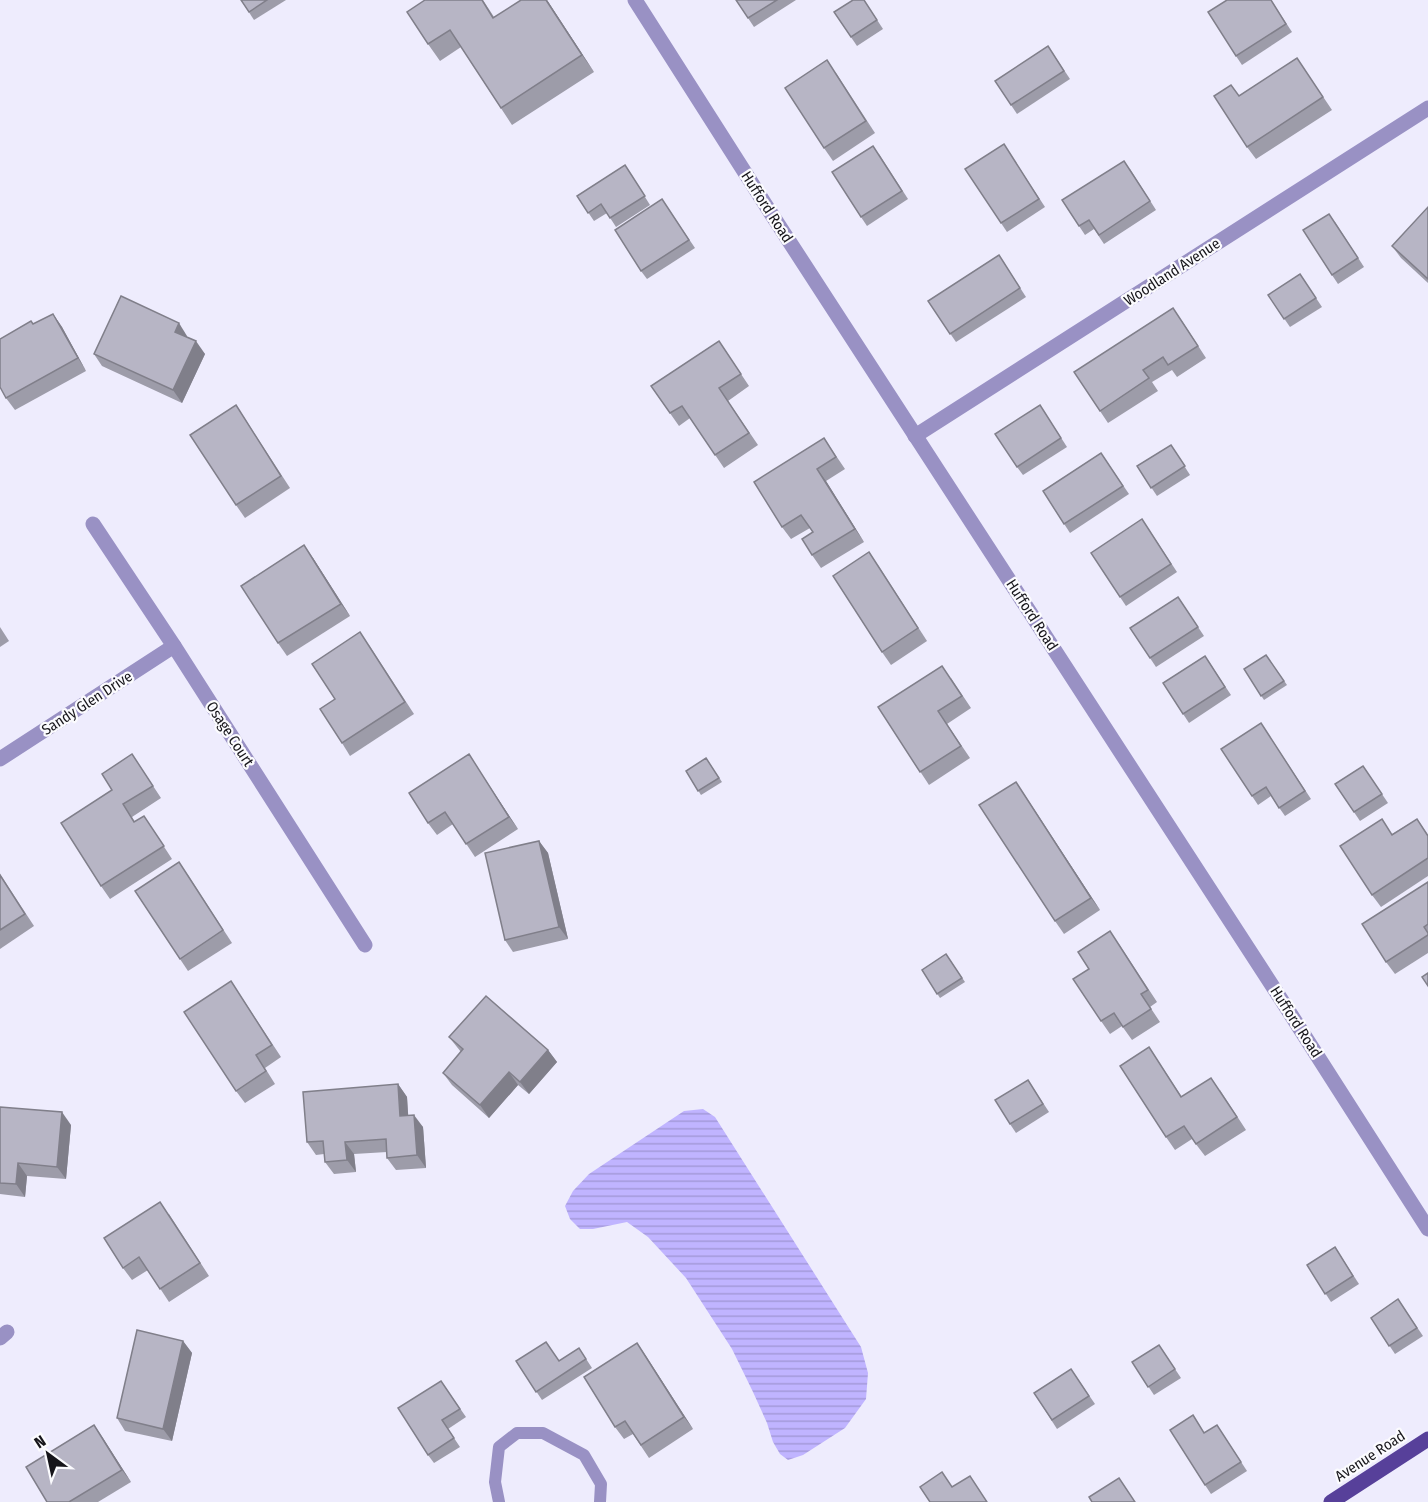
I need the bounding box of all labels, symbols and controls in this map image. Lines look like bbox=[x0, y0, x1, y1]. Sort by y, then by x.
street label: Hufford Road bbox=[737, 168, 797, 246]
street label: Woodland Avenue bbox=[1121, 234, 1223, 310]
street label: Hufford Road bbox=[1002, 576, 1062, 654]
street label: Sandy Glen Drive bbox=[38, 667, 136, 739]
street label: Osage Court bbox=[202, 698, 258, 770]
street label: Hufford Road bbox=[1266, 983, 1326, 1061]
north arrow bbox=[18, 1424, 78, 1484]
street label: Avenue Road bbox=[1332, 1427, 1408, 1485]
text: N bbox=[31, 1431, 49, 1452]

